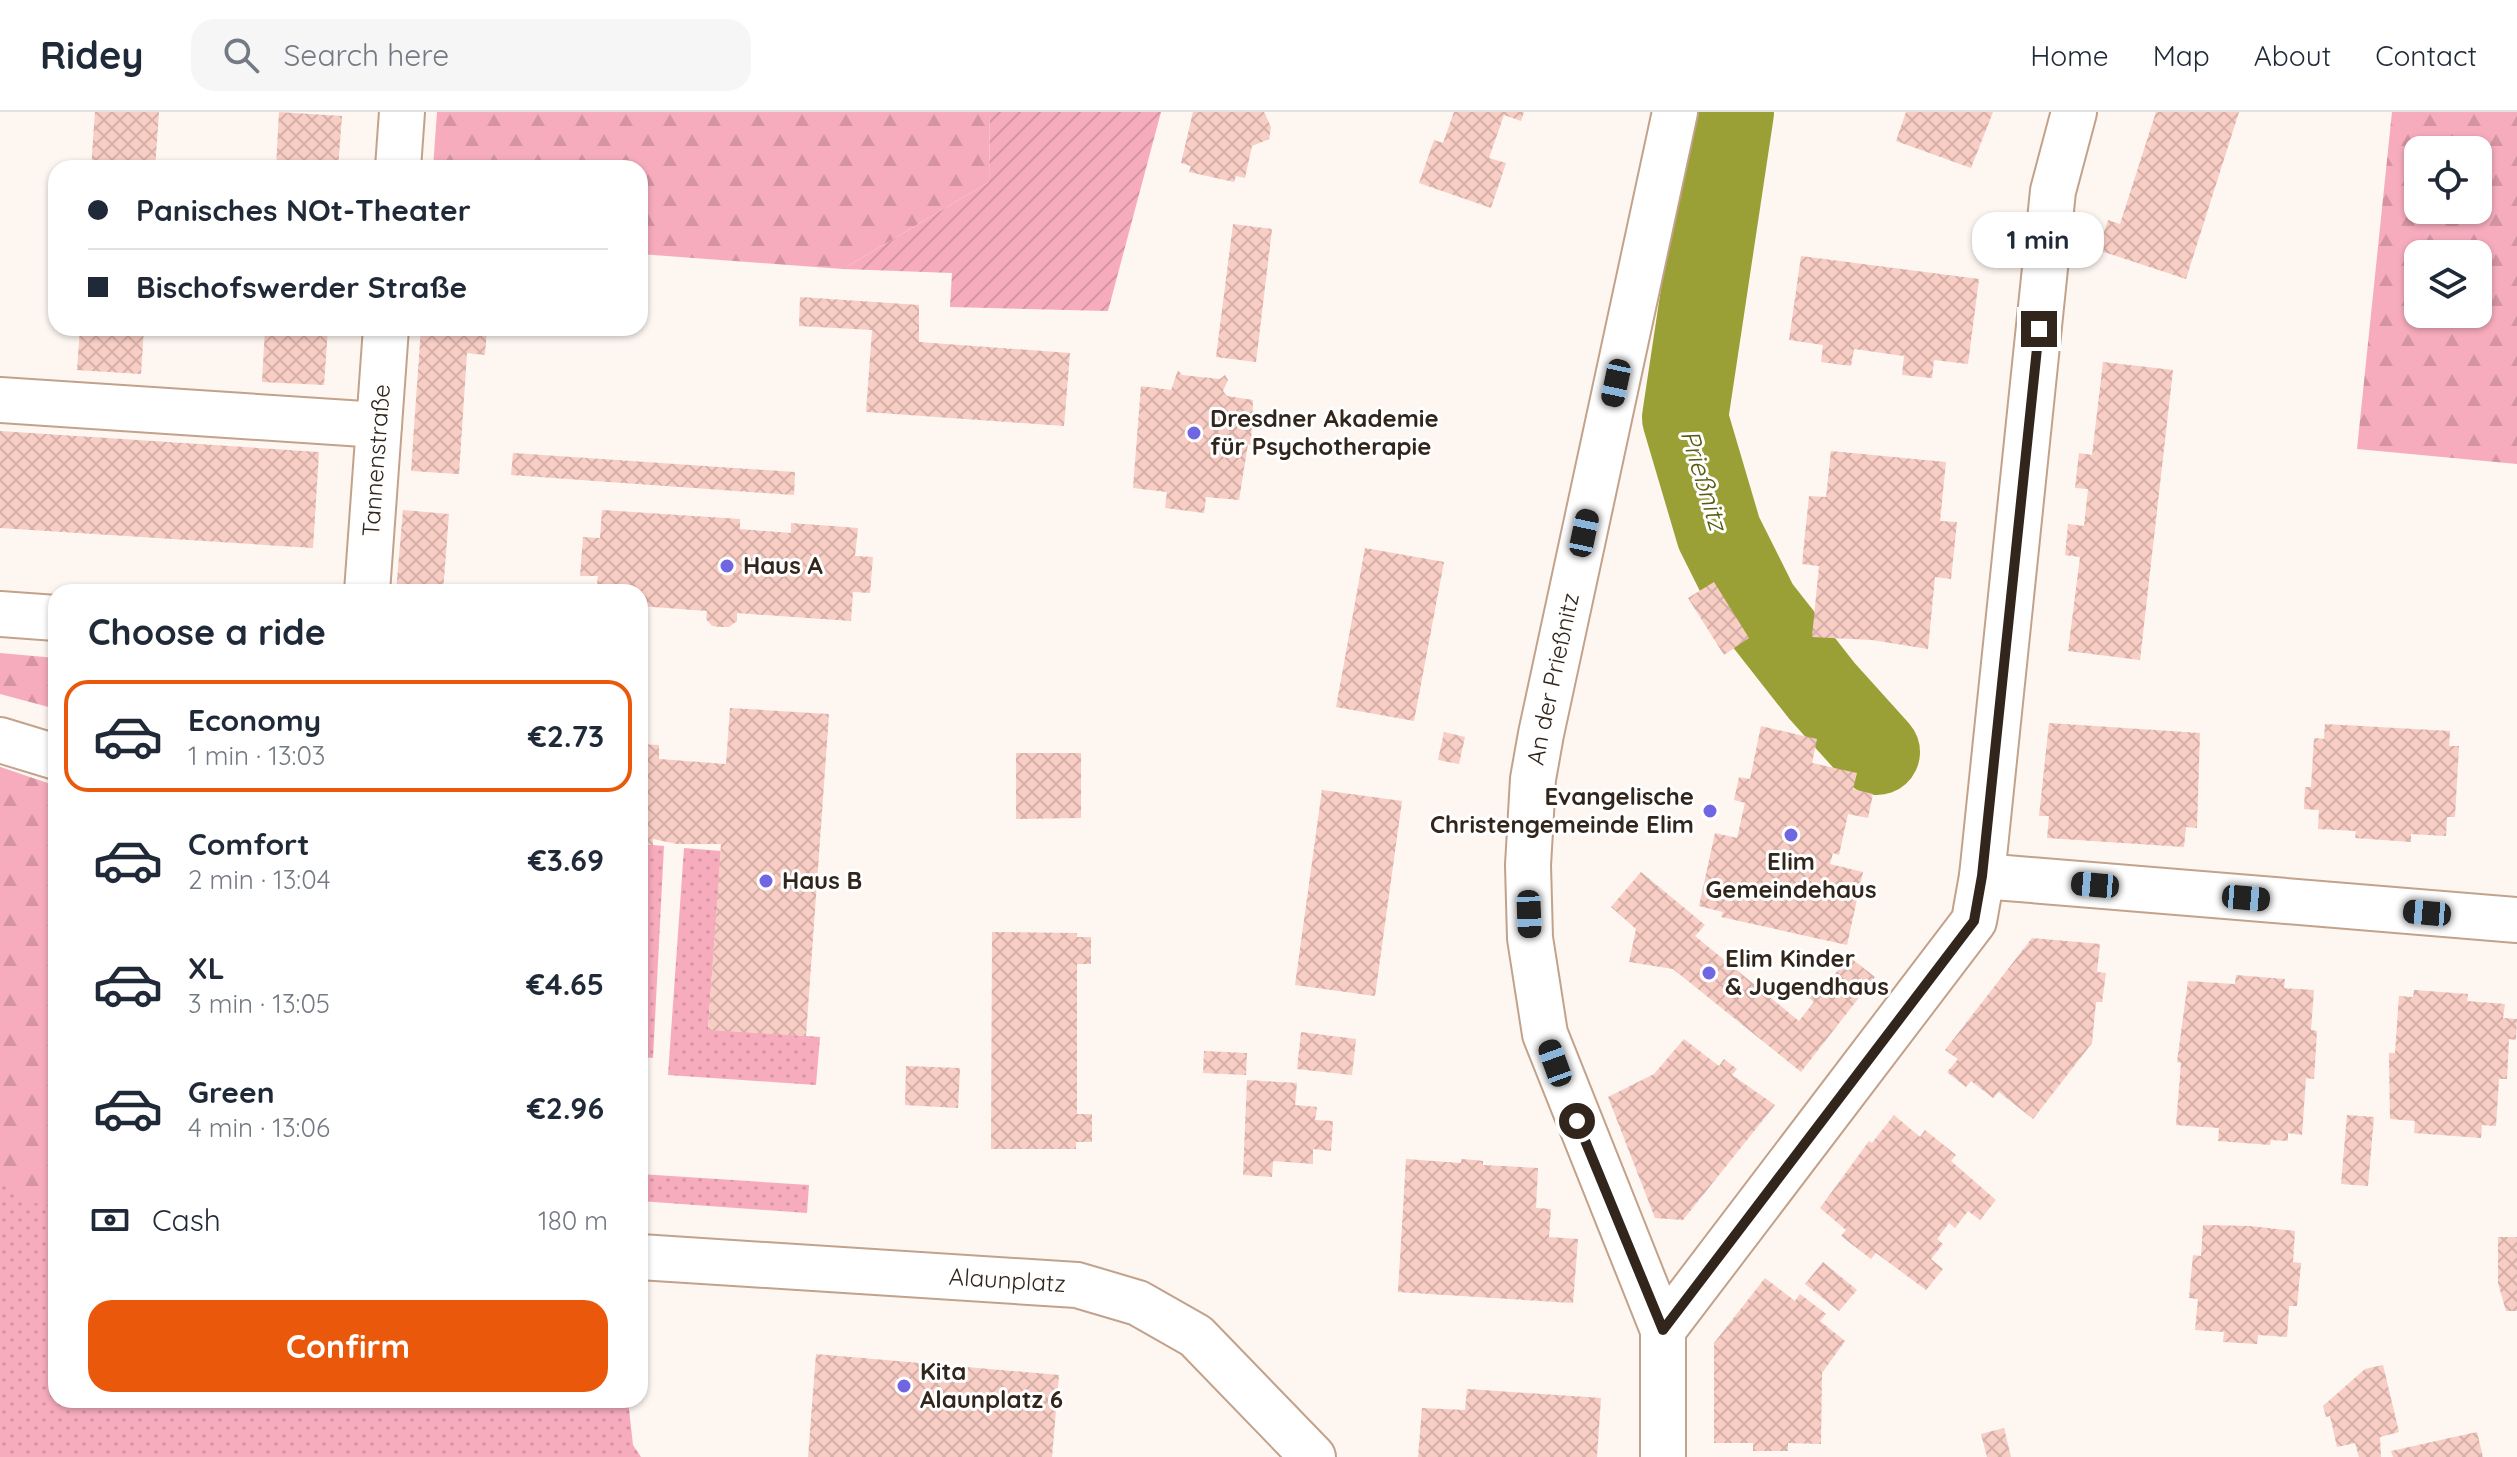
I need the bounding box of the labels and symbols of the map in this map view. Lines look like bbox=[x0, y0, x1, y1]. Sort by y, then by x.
callout: 1 min bbox=[1973, 213, 2105, 269]
route end bbox=[2021, 311, 2057, 347]
car bbox=[1599, 357, 1633, 409]
street label: Tannenstraße bbox=[355, 383, 396, 538]
place label: Dresdner Akademie für Psychotherapie bbox=[1210, 403, 1439, 461]
marker: Dresdner Akademie für Psychotherapie bbox=[1185, 424, 1203, 442]
water label: Prießnitz bbox=[1674, 426, 1736, 537]
car bbox=[1567, 507, 1601, 559]
place label: Haus A bbox=[743, 550, 823, 580]
marker: Haus A bbox=[718, 557, 736, 575]
street label: An der Prießnitz bbox=[1520, 590, 1585, 767]
place label: Evangelische Christengemeinde Elim bbox=[1430, 781, 1694, 839]
marker: Evangelische Christengemeinde Elim bbox=[1701, 802, 1719, 820]
marker: Elim Gemeindehaus bbox=[1782, 826, 1800, 844]
place label: Elim Gemeindehaus bbox=[1706, 846, 1876, 904]
place label: Haus B bbox=[782, 865, 862, 895]
car bbox=[2070, 871, 2120, 899]
marker: Haus B bbox=[757, 872, 775, 890]
car bbox=[2221, 884, 2271, 912]
car bbox=[1516, 890, 1542, 938]
car bbox=[2402, 899, 2452, 927]
place label: Elim Kinder & Jugendhaus bbox=[1725, 943, 1889, 1001]
marker: Elim Kinder & Jugendhaus bbox=[1700, 964, 1718, 982]
car bbox=[1536, 1036, 1574, 1090]
route start bbox=[1559, 1103, 1595, 1139]
street label: Alaunplatz bbox=[948, 1261, 1067, 1298]
place label: Kita Alaunplatz 6 bbox=[920, 1356, 1063, 1414]
marker: Kita Alaunplatz 6 bbox=[895, 1377, 913, 1395]

